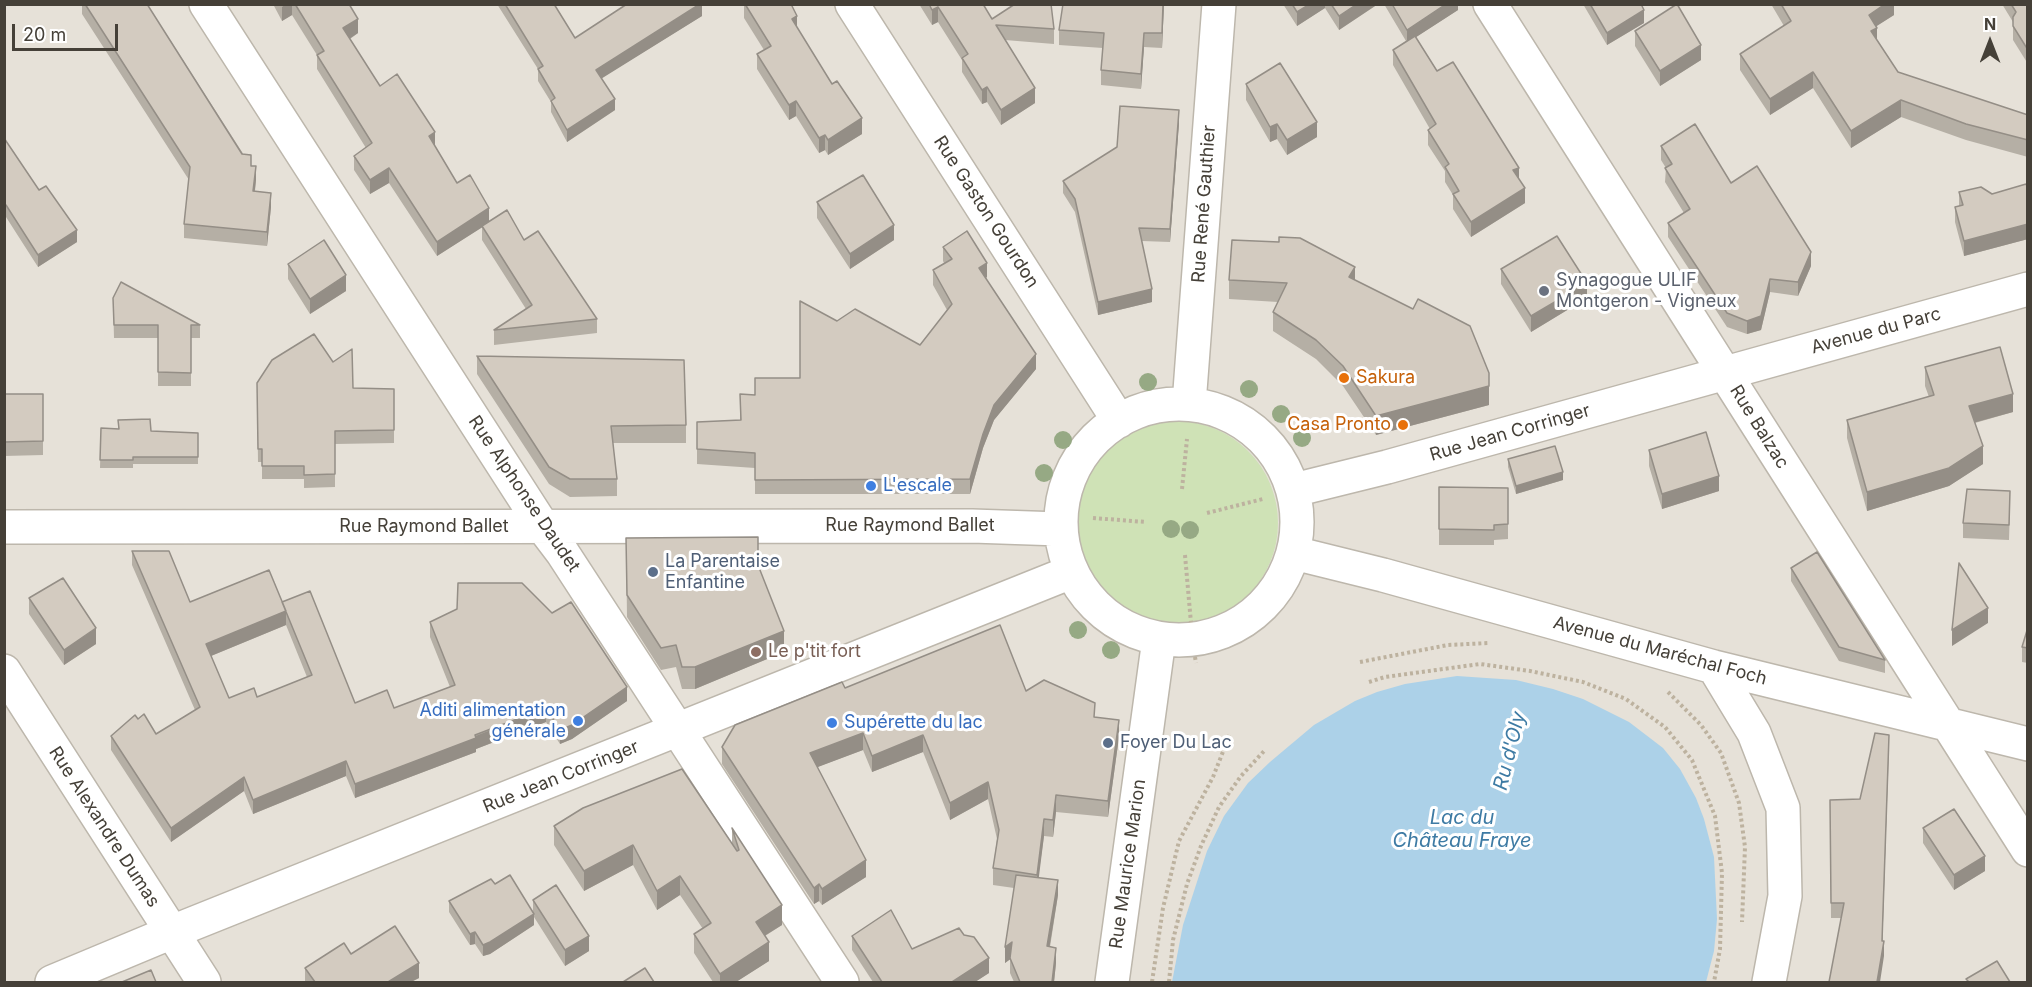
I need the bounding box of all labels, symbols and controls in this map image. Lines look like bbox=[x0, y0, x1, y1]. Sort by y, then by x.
scale bar bbox=[15, 12, 122, 50]
north arrow bbox=[1960, 12, 2020, 72]
text: N bbox=[1984, 14, 1996, 34]
text: 20 m bbox=[23, 24, 66, 45]
street label: Rue René Gauthier bbox=[1188, 124, 1220, 284]
street label: Rue Gaston Gourdon bbox=[929, 132, 1043, 292]
place label: Synagogue ULIF Montgeron - Vigneux bbox=[1556, 270, 1737, 312]
marker: Synagogue ULIF Montgeron - Vigneux bbox=[1537, 284, 1551, 298]
street label: Avenue du Parc bbox=[1809, 303, 1943, 359]
place label: Sakura bbox=[1356, 367, 1415, 389]
marker: Sakura bbox=[1337, 371, 1351, 385]
street label: Rue Balzac bbox=[1725, 381, 1793, 473]
street label: Rue Jean Corringer bbox=[1427, 400, 1593, 466]
street label: Rue Alphonse Daudet bbox=[464, 412, 584, 576]
place label: Casa Pronto bbox=[1287, 414, 1391, 436]
marker: Casa Pronto bbox=[1396, 418, 1410, 432]
place label: L'escale bbox=[883, 475, 952, 497]
marker: L'escale bbox=[864, 479, 878, 493]
street label: Rue Raymond Ballet bbox=[825, 515, 995, 537]
street label: Rue Raymond Ballet bbox=[339, 516, 509, 538]
place label: La Parentaise Enfantine bbox=[665, 551, 780, 594]
marker: La Parentaise Enfantine bbox=[646, 565, 660, 579]
street label: Avenue du Maréchal Foch bbox=[1551, 612, 1769, 690]
place label: Le p'tit fort bbox=[768, 641, 861, 663]
marker: Le p'tit fort bbox=[749, 645, 763, 659]
place label: Aditi alimentation générale bbox=[419, 700, 566, 742]
water label: Ru d'Oly bbox=[1489, 709, 1531, 793]
place label: Supérette du lac bbox=[844, 712, 983, 734]
marker: Aditi alimentation générale bbox=[571, 714, 585, 728]
marker: Supérette du lac bbox=[825, 716, 839, 730]
place label: Foyer Du Lac bbox=[1120, 732, 1232, 754]
street label: Rue Jean Corringer bbox=[480, 736, 642, 818]
marker: Foyer Du Lac bbox=[1101, 736, 1115, 750]
street label: Rue Alexandre Dumas bbox=[44, 743, 164, 911]
street label: Rue Maurice Marion bbox=[1105, 778, 1151, 950]
water label: Lac du Château Fraye bbox=[1392, 806, 1532, 853]

